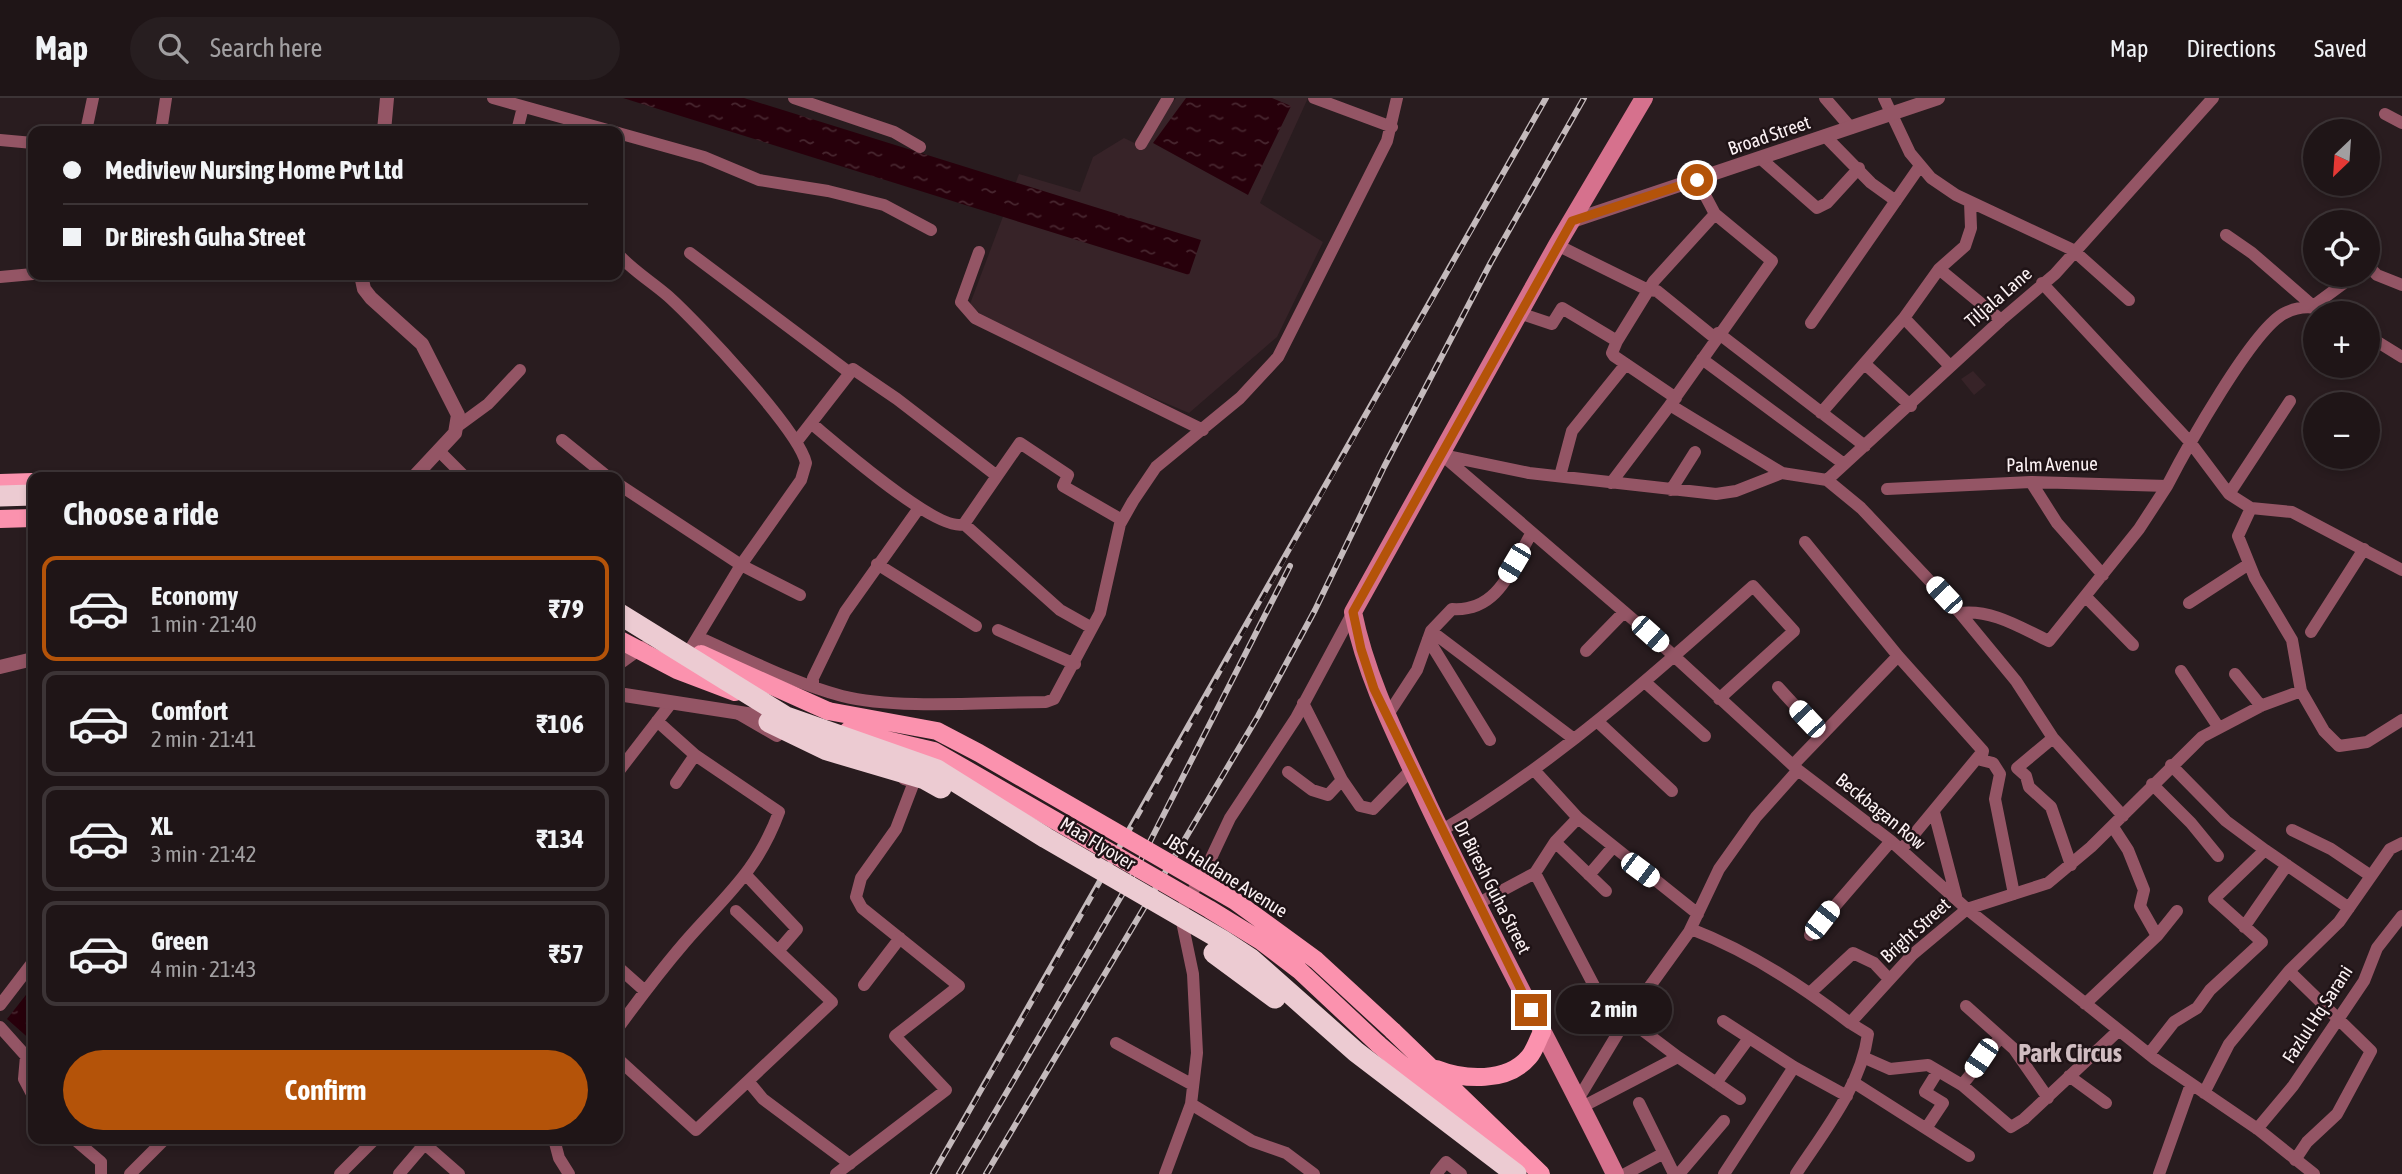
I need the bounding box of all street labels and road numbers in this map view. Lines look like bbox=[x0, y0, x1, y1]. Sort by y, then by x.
street label: Broad Street bbox=[1725, 111, 1813, 159]
street label: Tiljala Lane bbox=[1960, 262, 2036, 332]
street label: Palm Avenue bbox=[2006, 452, 2098, 476]
street label: Beckbagan Row bbox=[1832, 768, 1931, 854]
street label: Maa Flyover bbox=[1056, 812, 1140, 874]
street label: Dr Biresh Guha Street bbox=[1450, 817, 1536, 957]
street label: JBS Haldane Avenue bbox=[1160, 828, 1292, 922]
street label: Bright Street bbox=[1876, 893, 1954, 967]
street label: Fazlul Hq Sarani bbox=[2277, 961, 2357, 1067]

